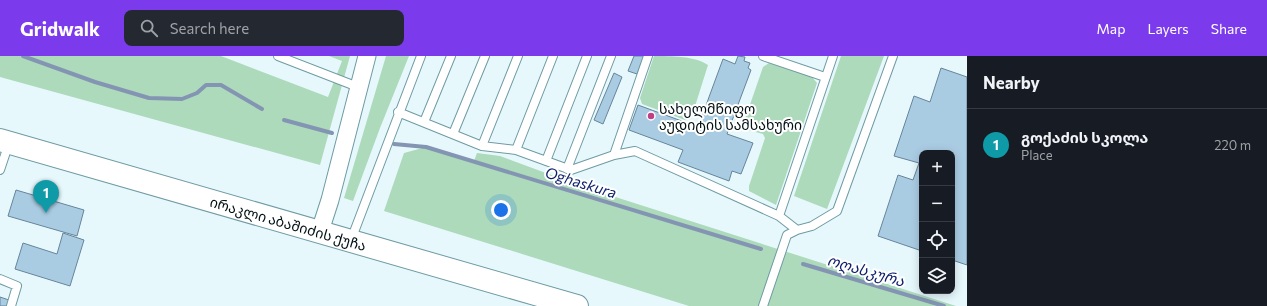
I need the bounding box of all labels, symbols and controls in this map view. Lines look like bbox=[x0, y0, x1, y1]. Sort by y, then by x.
search box bbox=[124, 10, 404, 46]
text: Gridwalk bbox=[20, 17, 100, 40]
icon: search bbox=[138, 17, 160, 39]
text: Search here bbox=[170, 19, 249, 37]
text: Map bbox=[1097, 20, 1125, 37]
text: Layers bbox=[1147, 20, 1189, 37]
text: Share bbox=[1211, 20, 1247, 37]
text: Nearby bbox=[983, 72, 1040, 93]
place label: სახელმწიფო აუდიტის სამსახური bbox=[659, 100, 802, 134]
marker: სახელმწიფო აუდიტის სამსახური bbox=[646, 111, 656, 121]
text: გოქაძის სკოლა bbox=[1021, 128, 1148, 146]
text: 1 bbox=[993, 137, 999, 153]
text: 220 m bbox=[1214, 137, 1251, 153]
text: Place bbox=[1021, 147, 1053, 163]
map controls bbox=[919, 150, 955, 294]
button: + bbox=[919, 150, 955, 186]
water label: Oghaskura bbox=[543, 163, 619, 201]
pin: 1 bbox=[33, 180, 59, 213]
button: − bbox=[919, 186, 955, 222]
street label: ირაკლი აბაშიძის ქუჩა bbox=[208, 192, 368, 253]
your location bbox=[491, 200, 511, 220]
button: locate bbox=[919, 222, 955, 258]
water label: ოღასკურა bbox=[825, 250, 907, 291]
button: layers bbox=[919, 258, 955, 294]

